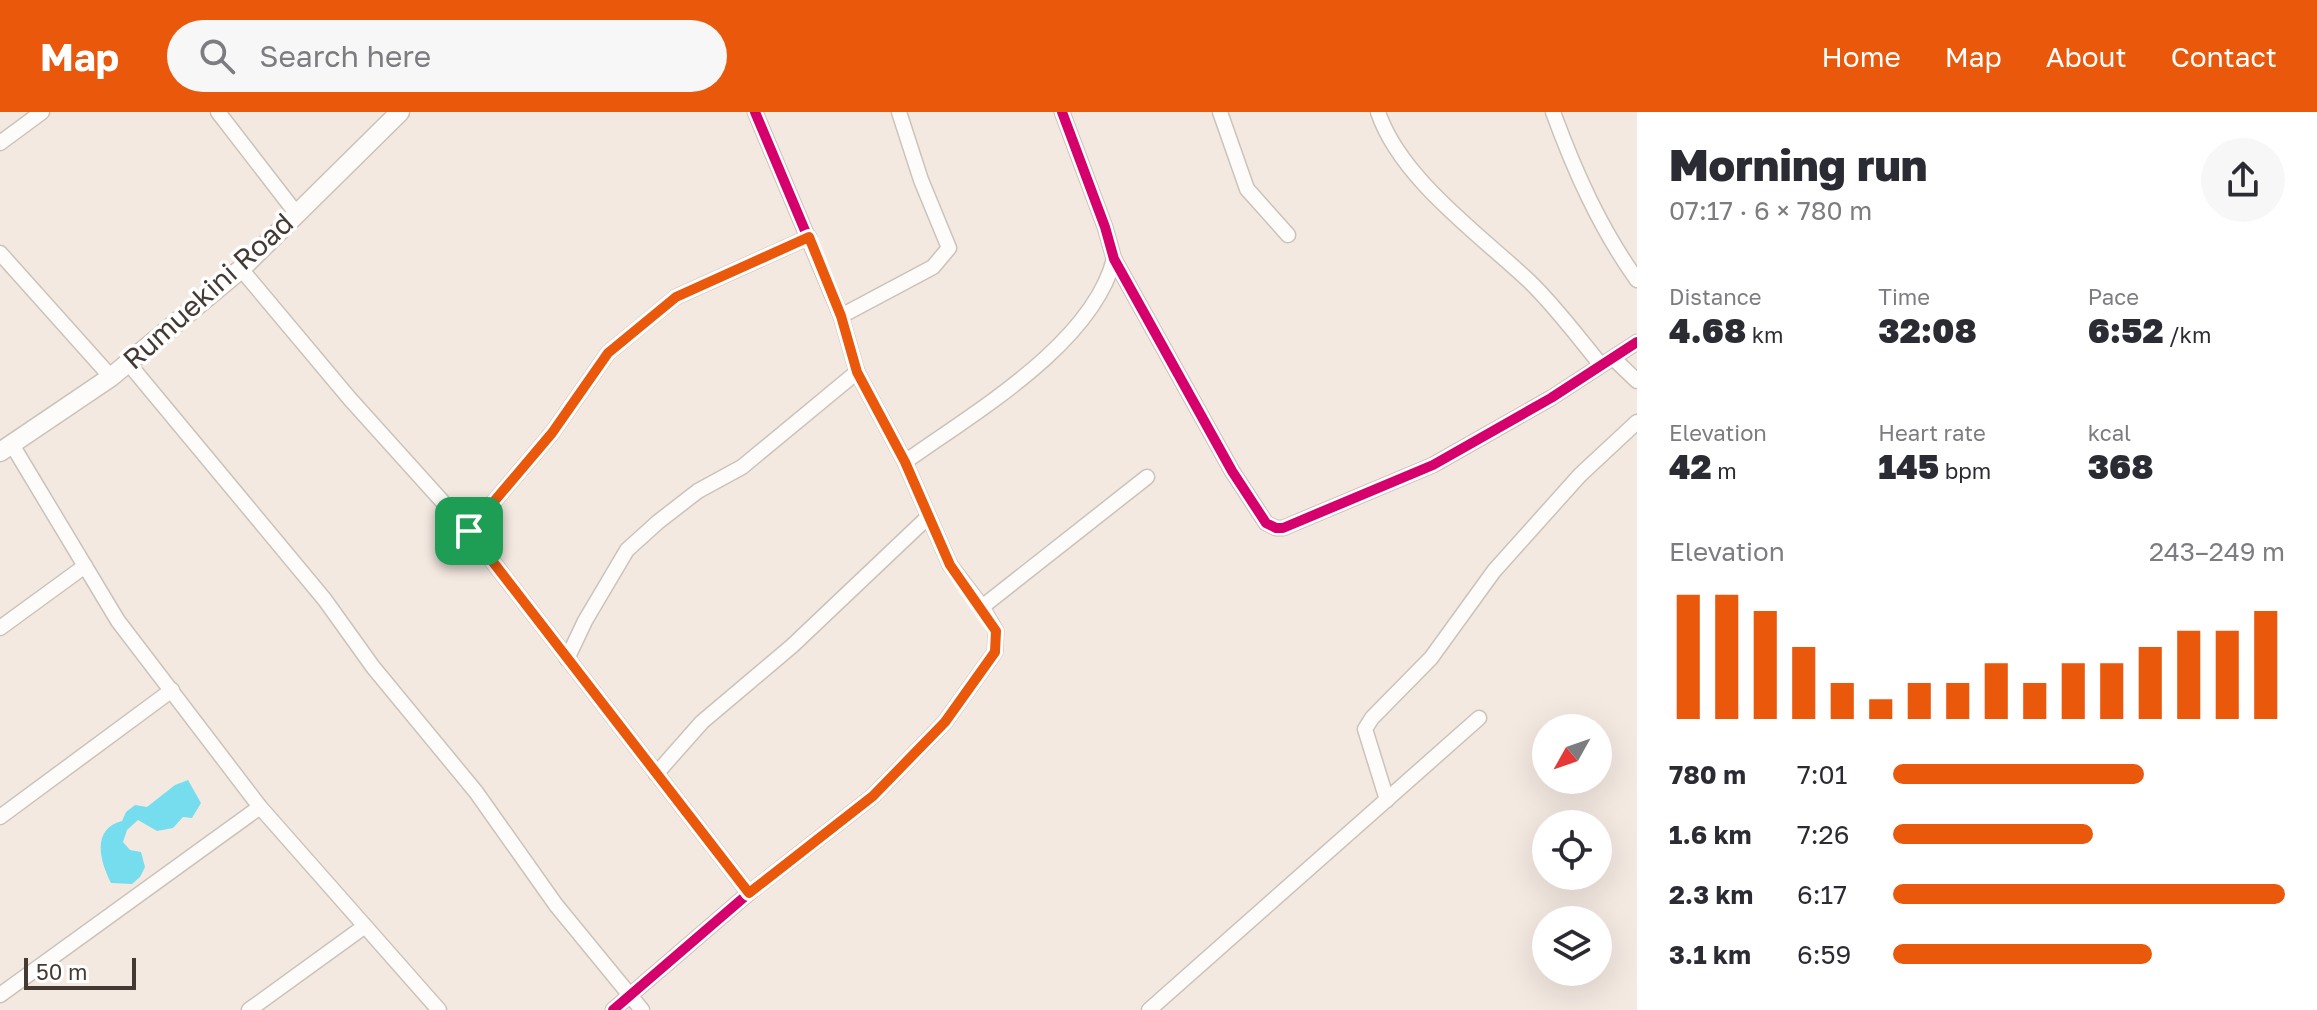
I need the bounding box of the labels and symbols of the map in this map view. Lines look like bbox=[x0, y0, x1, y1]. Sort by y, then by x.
street label: Rumuekini Road bbox=[116, 206, 299, 376]
pin bbox=[435, 497, 503, 565]
north arrow bbox=[1532, 714, 1612, 794]
scale bar bbox=[24, 954, 136, 990]

